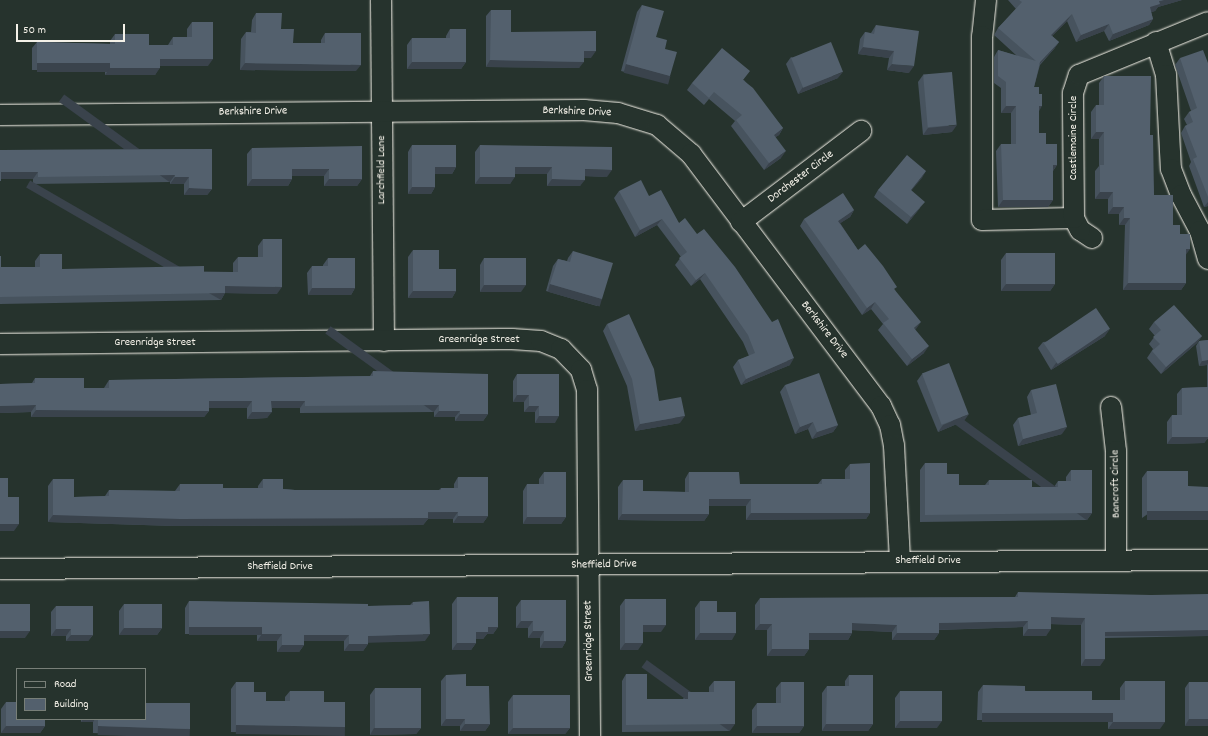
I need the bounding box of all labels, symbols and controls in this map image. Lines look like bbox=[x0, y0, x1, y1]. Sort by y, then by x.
scale bar bbox=[18, 16, 127, 42]
text: 50 m bbox=[23, 22, 46, 39]
street label: Castlemaine Circle bbox=[1067, 96, 1081, 180]
street label: Berkshire Drive bbox=[219, 104, 287, 120]
street label: Berkshire Drive bbox=[542, 104, 612, 120]
street label: Larchfield Lane bbox=[375, 136, 389, 204]
street label: Dorchester Circle bbox=[765, 147, 837, 207]
street label: Berkshire Drive bbox=[797, 299, 851, 361]
street label: Greenridge Street bbox=[438, 333, 520, 347]
street label: Greenridge Street bbox=[114, 336, 196, 350]
street label: Bancroft Circle bbox=[1108, 450, 1124, 518]
street label: Sheffield Drive bbox=[895, 554, 961, 568]
street label: Sheffield Drive bbox=[571, 557, 637, 573]
street label: Sheffield Drive bbox=[247, 560, 313, 574]
street label: Greenridge Street bbox=[581, 600, 597, 682]
legend bbox=[16, 668, 146, 720]
text: Road bbox=[54, 676, 76, 693]
text: Building bbox=[54, 696, 89, 713]

